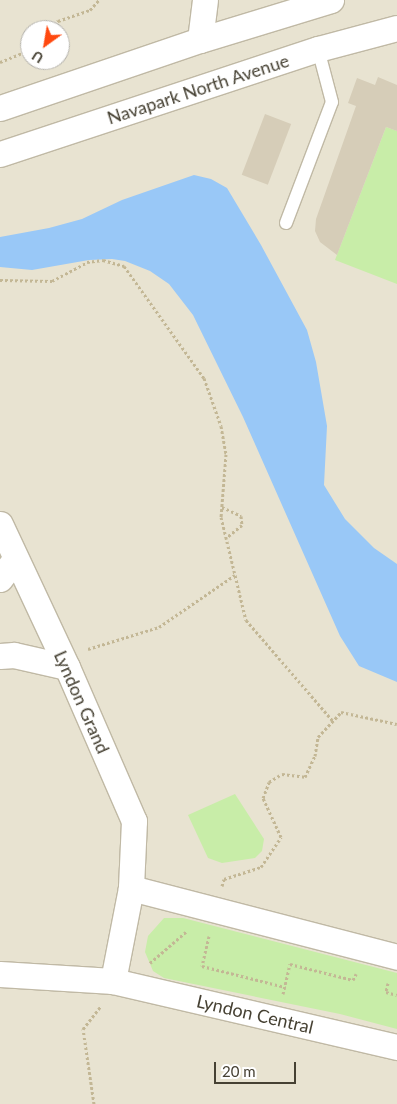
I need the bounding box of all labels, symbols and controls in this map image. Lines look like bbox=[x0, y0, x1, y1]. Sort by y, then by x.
north arrow bbox=[20, 20, 70, 70]
text: U bbox=[28, 47, 46, 67]
street label: Navapark North Avenue bbox=[104, 49, 292, 129]
street label: Lyndon Grand bbox=[50, 647, 114, 757]
street label: Lyndon Central bbox=[195, 990, 315, 1038]
scale bar bbox=[217, 1052, 300, 1084]
text: 20 m bbox=[222, 1062, 256, 1080]

